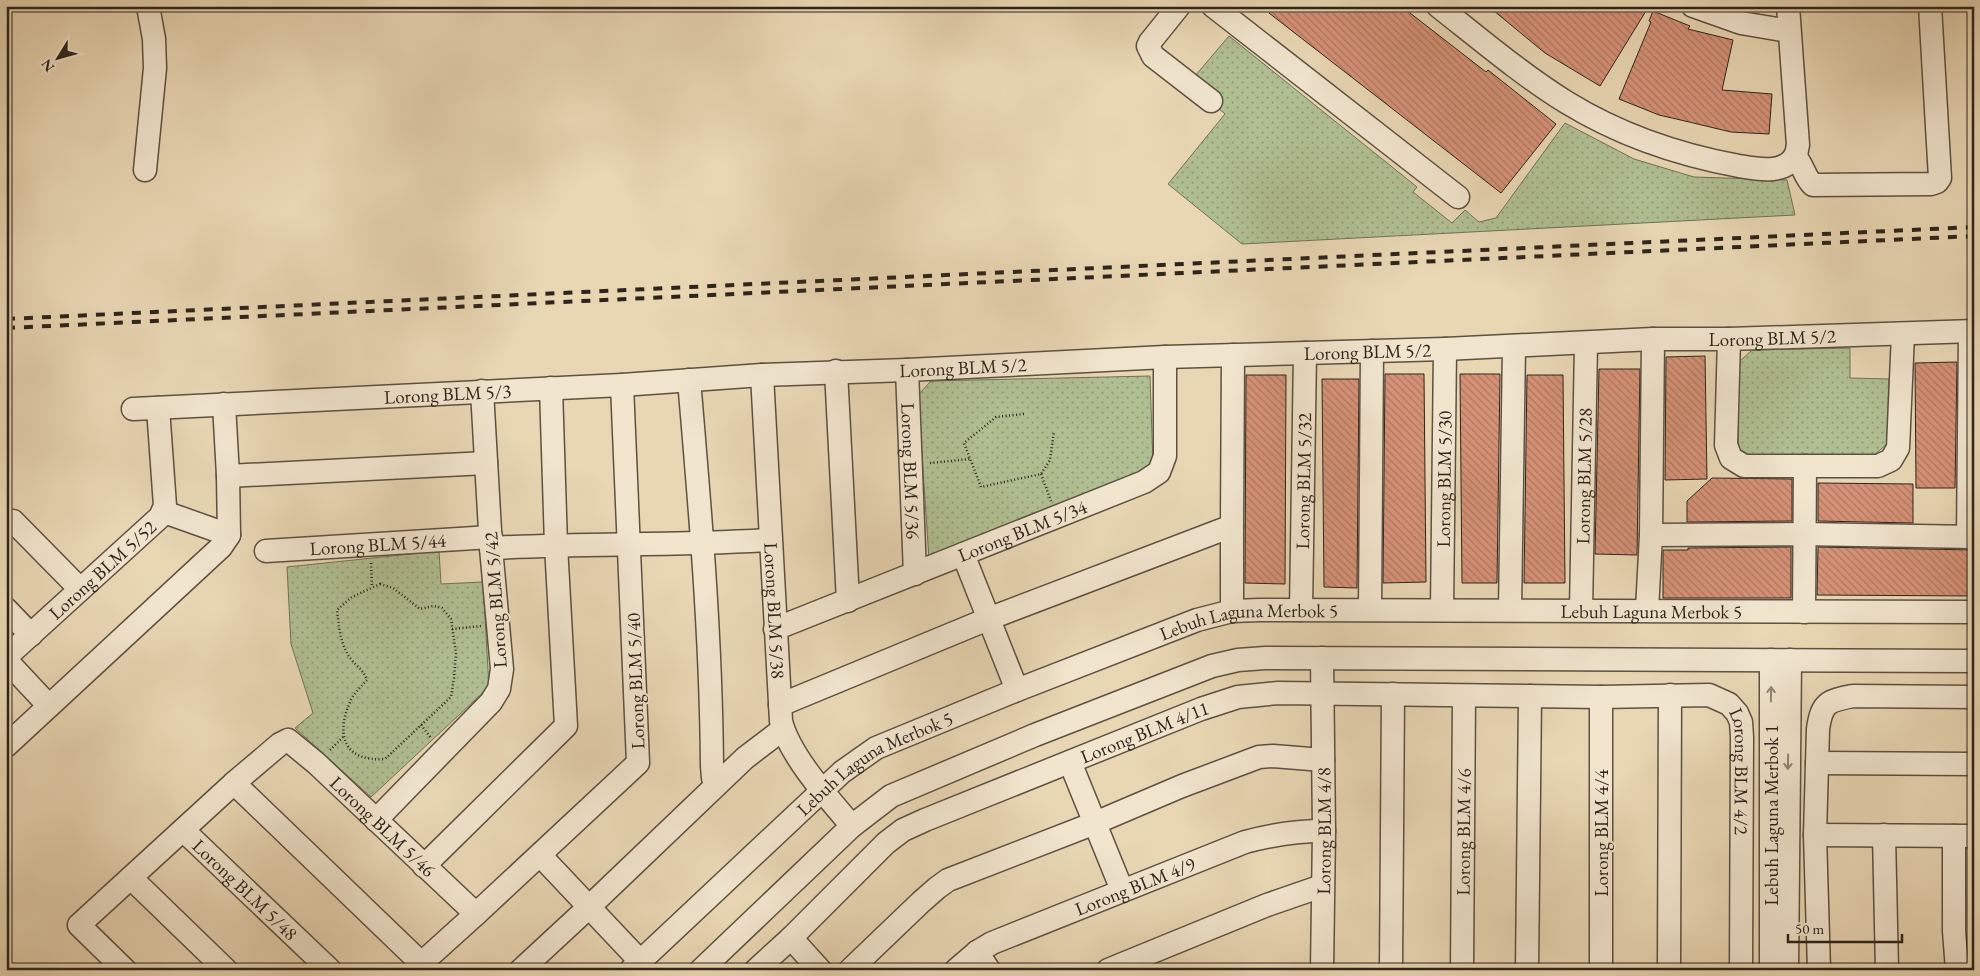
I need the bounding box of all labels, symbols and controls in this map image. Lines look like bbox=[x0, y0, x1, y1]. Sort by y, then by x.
north arrow bbox=[32, 32, 82, 82]
text: N bbox=[37, 55, 58, 76]
street label: Lorong BLM 5/2 bbox=[1709, 324, 1836, 352]
street label: Lorong BLM 5/2 bbox=[1304, 337, 1432, 366]
street label: Lorong BLM 5/2 bbox=[899, 352, 1027, 383]
street label: Lorong BLM 5/3 bbox=[383, 378, 512, 410]
street label: Lorong BLM 5/36 bbox=[895, 402, 926, 540]
street label: Lorong BLM 5/28 bbox=[1570, 408, 1598, 545]
street label: Lorong BLM 5/30 bbox=[1431, 411, 1457, 547]
street label: Lorong BLM 5/32 bbox=[1290, 413, 1317, 549]
street label: Lorong BLM 5/34 bbox=[954, 494, 1091, 568]
street label: Lorong BLM 5/52 bbox=[44, 515, 161, 625]
street label: Lorong BLM 5/44 bbox=[309, 528, 448, 561]
street label: Lorong BLM 5/42 bbox=[478, 531, 513, 669]
street label: Lorong BLM 5/38 bbox=[758, 542, 791, 680]
street label: Lebuh Laguna Merbok 5 bbox=[1156, 598, 1338, 646]
street label: Lebuh Laguna Merbok 5 bbox=[1560, 599, 1742, 624]
street label: Lorong BLM 5/40 bbox=[621, 612, 650, 750]
one-way arrow bbox=[1766, 686, 1776, 702]
street label: Lorong BLM 4/11 bbox=[1077, 695, 1212, 769]
street label: Lorong BLM 4/2 bbox=[1723, 704, 1754, 835]
street label: Lebuh Laguna Merbok 5 bbox=[791, 706, 957, 821]
street label: Lebuh Laguna Merbok 1 bbox=[1759, 724, 1784, 906]
one-way arrow bbox=[1783, 753, 1793, 769]
street label: Lorong BLM 4/8 bbox=[1311, 767, 1337, 895]
street label: Lorong BLM 4/6 bbox=[1451, 768, 1476, 896]
street label: Lorong BLM 4/4 bbox=[1589, 768, 1614, 897]
street label: Lorong BLM 5/46 bbox=[324, 771, 441, 882]
street label: Lorong BLM 5/48 bbox=[187, 834, 303, 946]
street label: Lorong BLM 4/9 bbox=[1071, 851, 1199, 922]
scale bar bbox=[1788, 911, 1901, 943]
text: 50 m bbox=[1795, 919, 1824, 938]

